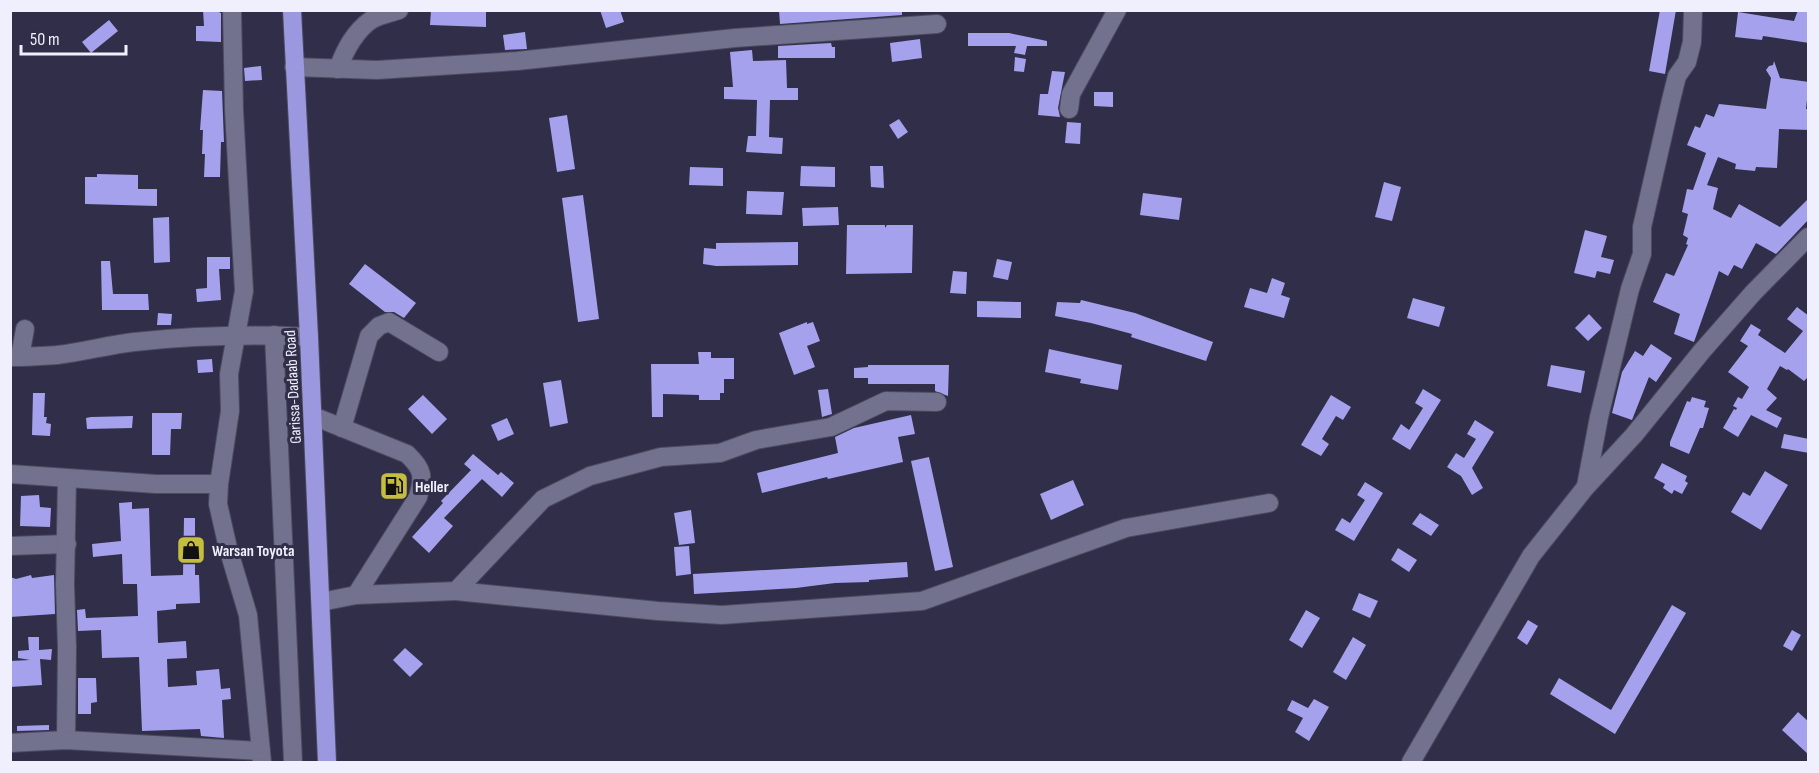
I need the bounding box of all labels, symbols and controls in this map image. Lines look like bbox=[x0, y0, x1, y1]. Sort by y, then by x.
scale bar bbox=[21, 18, 126, 56]
text: 50 m bbox=[30, 29, 60, 50]
street label: Garissa-Dadaab Road bbox=[281, 330, 306, 444]
fuel station icon: Heller bbox=[378, 470, 410, 502]
place label: Heller bbox=[415, 478, 449, 497]
shop icon: Warsan Toyota bbox=[175, 534, 207, 566]
place label: Warsan Toyota bbox=[212, 542, 295, 561]

